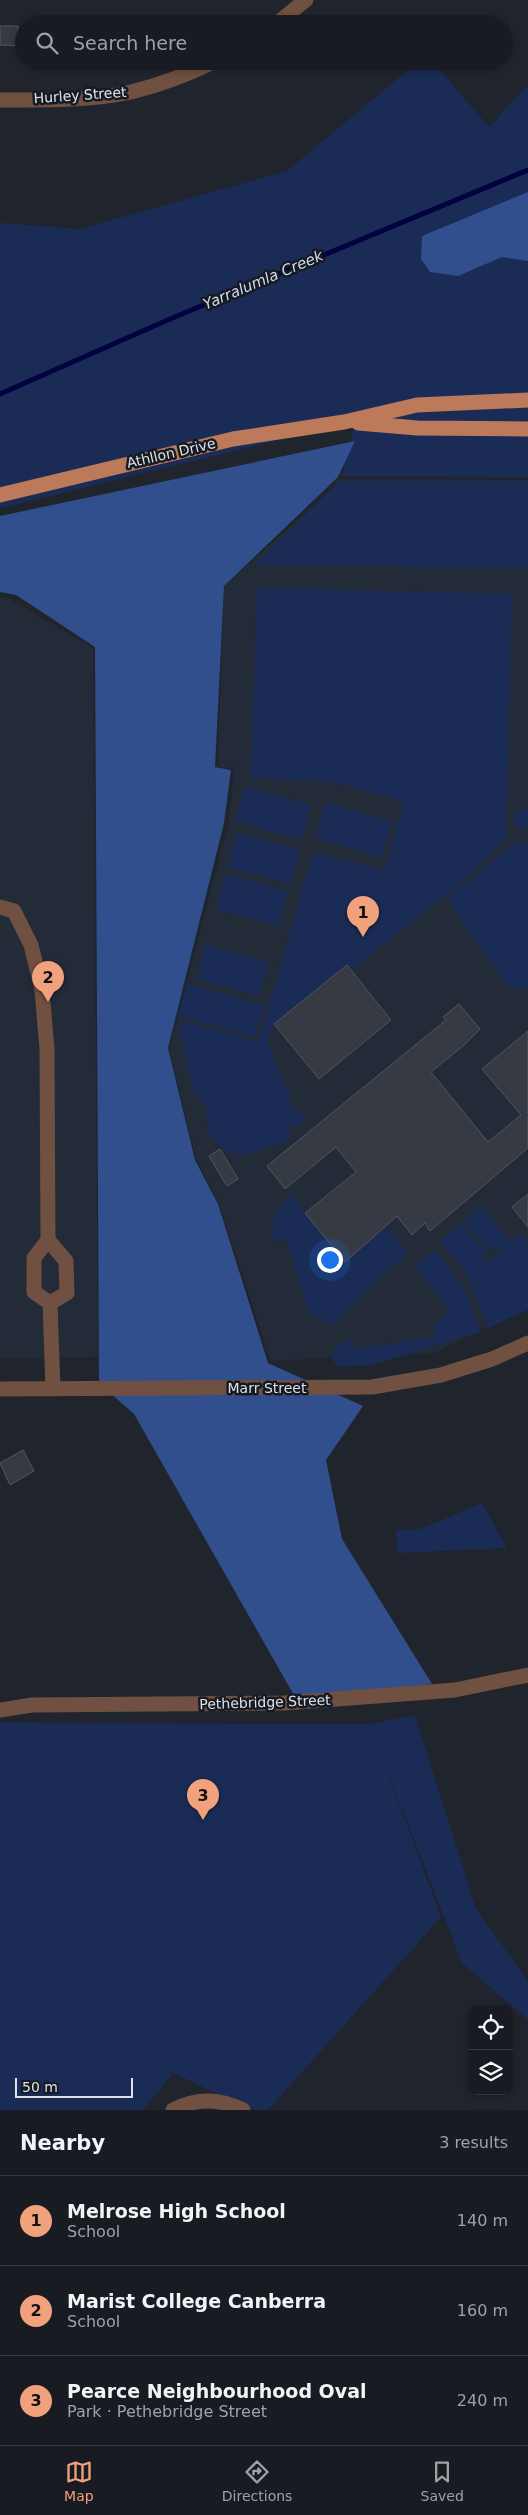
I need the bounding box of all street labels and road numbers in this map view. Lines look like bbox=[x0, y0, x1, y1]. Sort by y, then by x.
street label: Hurley Street bbox=[33, 84, 127, 106]
street label: Athllon Drive bbox=[125, 435, 217, 471]
street label: Marr Street bbox=[228, 1380, 307, 1396]
street label: Pethebridge Street bbox=[199, 1692, 331, 1712]

